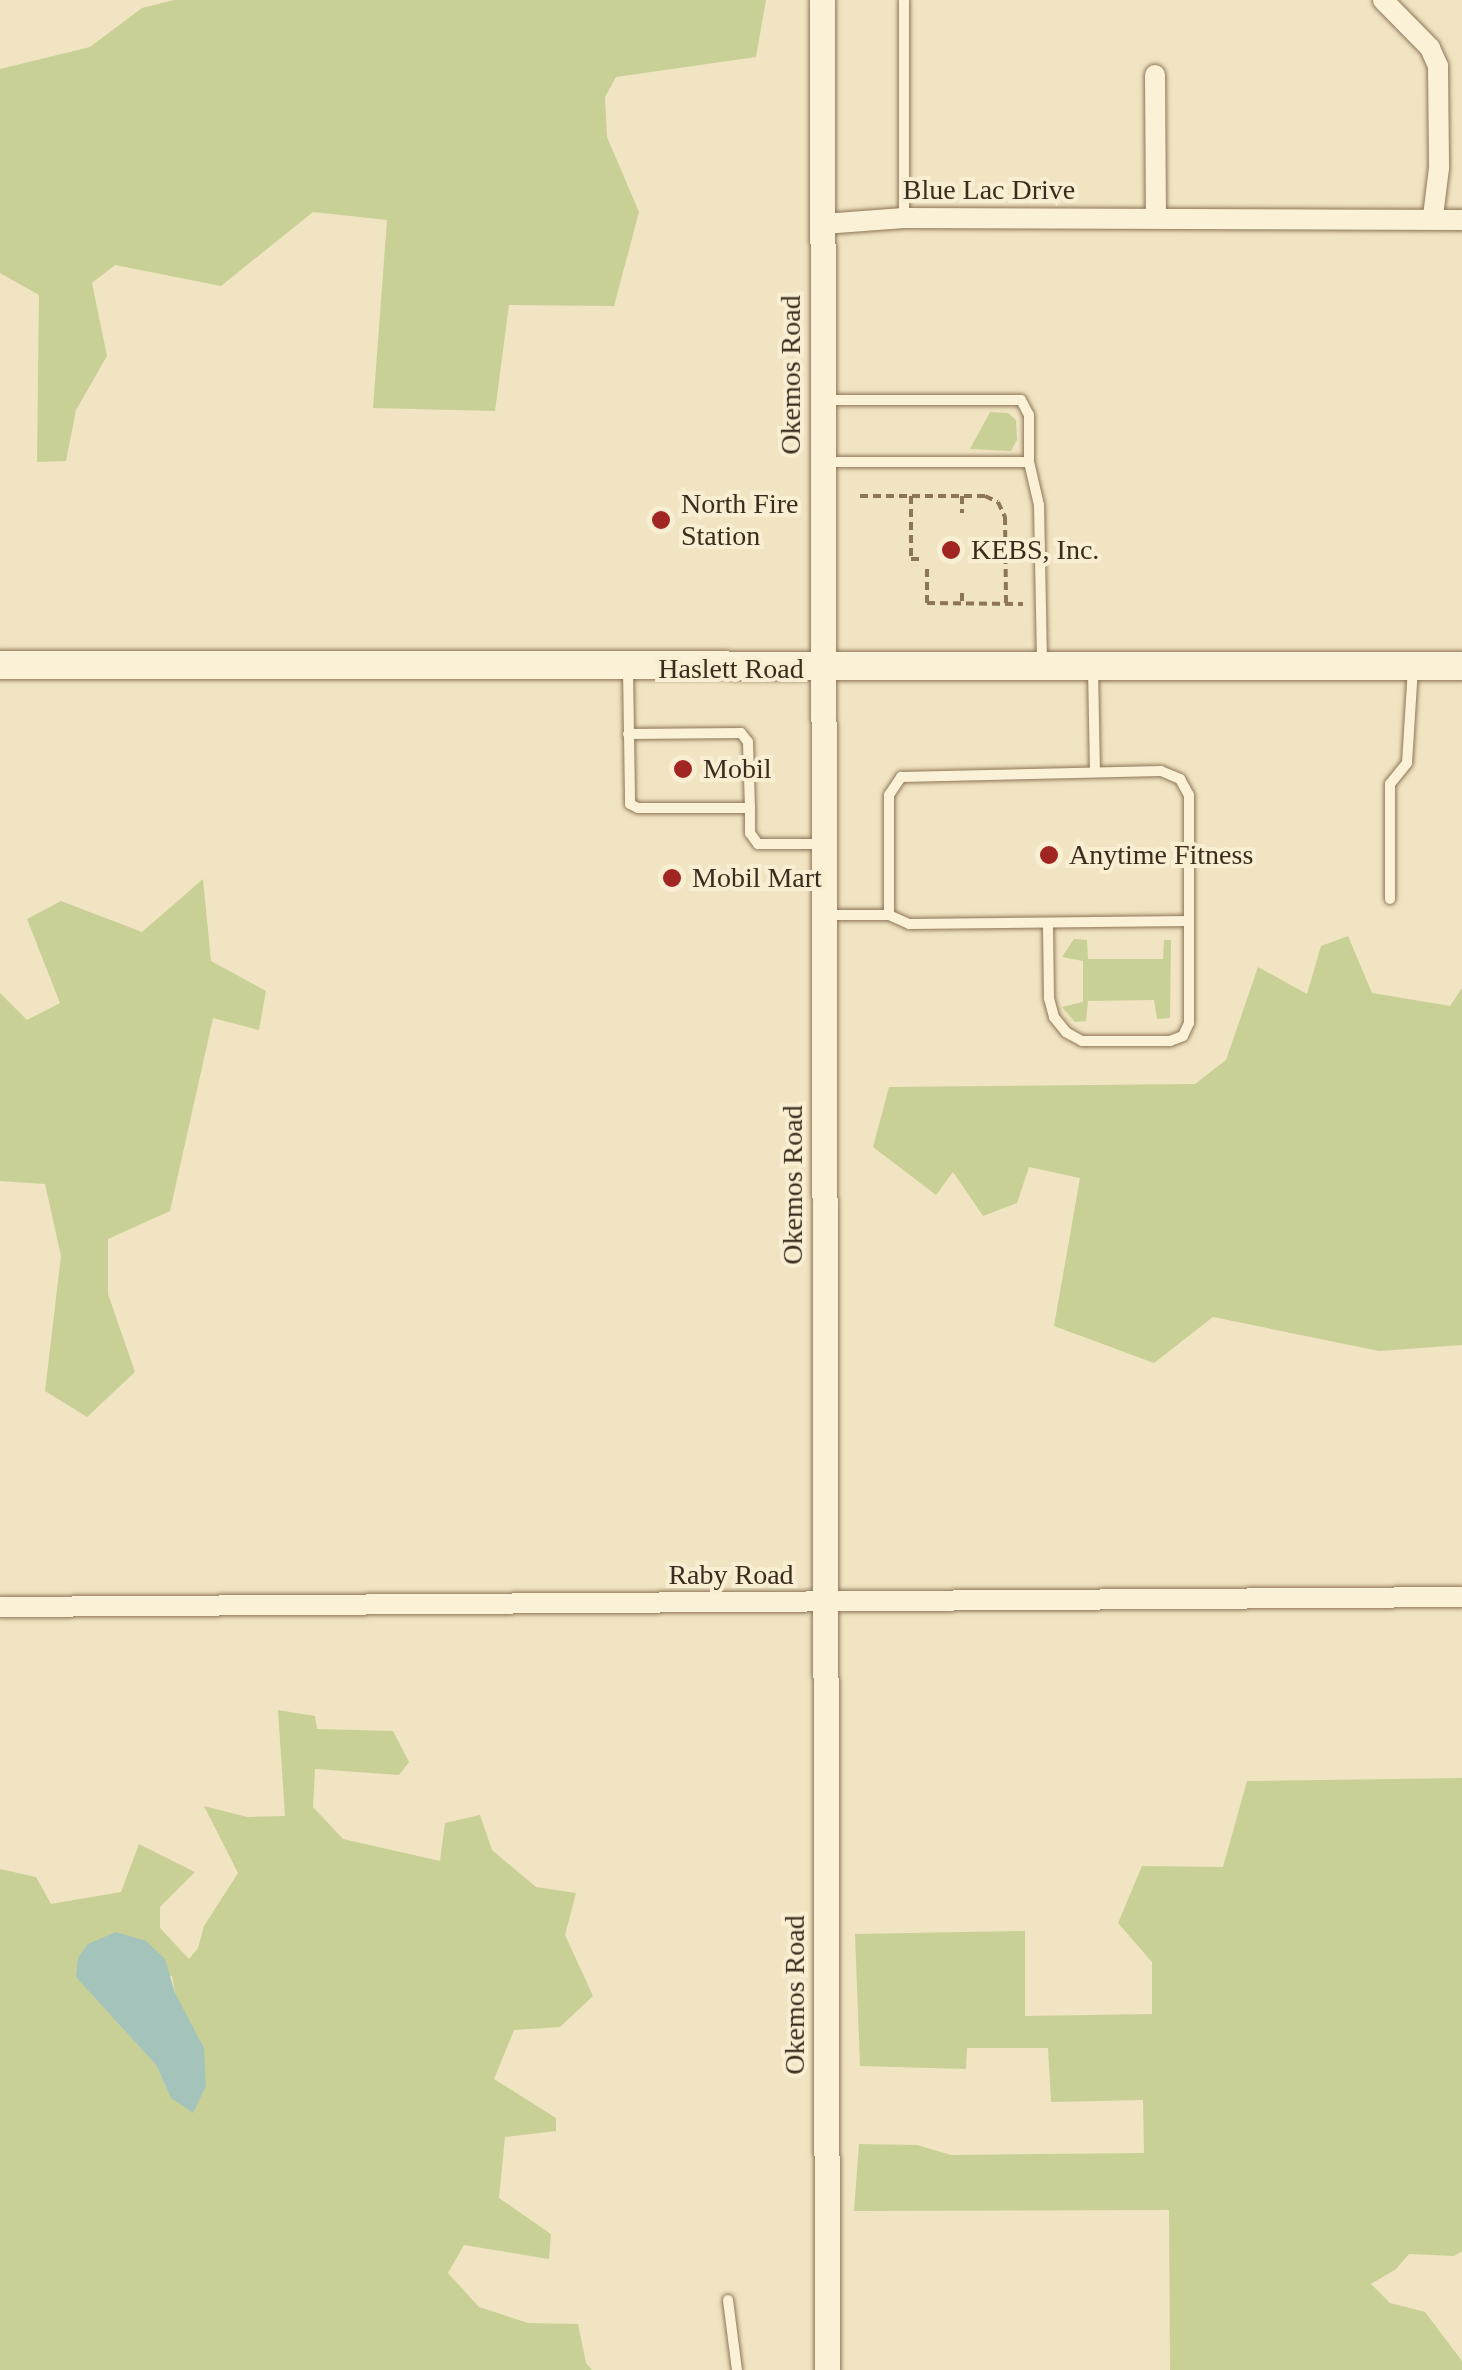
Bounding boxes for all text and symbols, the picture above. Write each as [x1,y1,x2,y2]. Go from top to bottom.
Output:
street label: Blue Lac Drive [903,173,1075,207]
street label: Okemos Road [774,295,808,455]
place label: North Fire Station [681,487,798,553]
marker: North Fire Station [650,509,672,531]
place label: KEBS, Inc. [971,533,1099,567]
marker: KEBS, Inc. [940,539,962,561]
street label: Haslett Road [658,652,804,686]
place label: Mobil [703,752,771,786]
marker: Mobil [672,758,694,780]
place label: Anytime Fitness [1069,838,1253,872]
marker: Anytime Fitness [1038,844,1060,866]
place label: Mobil Mart [692,861,822,895]
marker: Mobil Mart [661,867,683,889]
street label: Okemos Road [776,1105,810,1265]
street label: Raby Road [668,1558,794,1592]
street label: Okemos Road [778,1915,812,2075]

